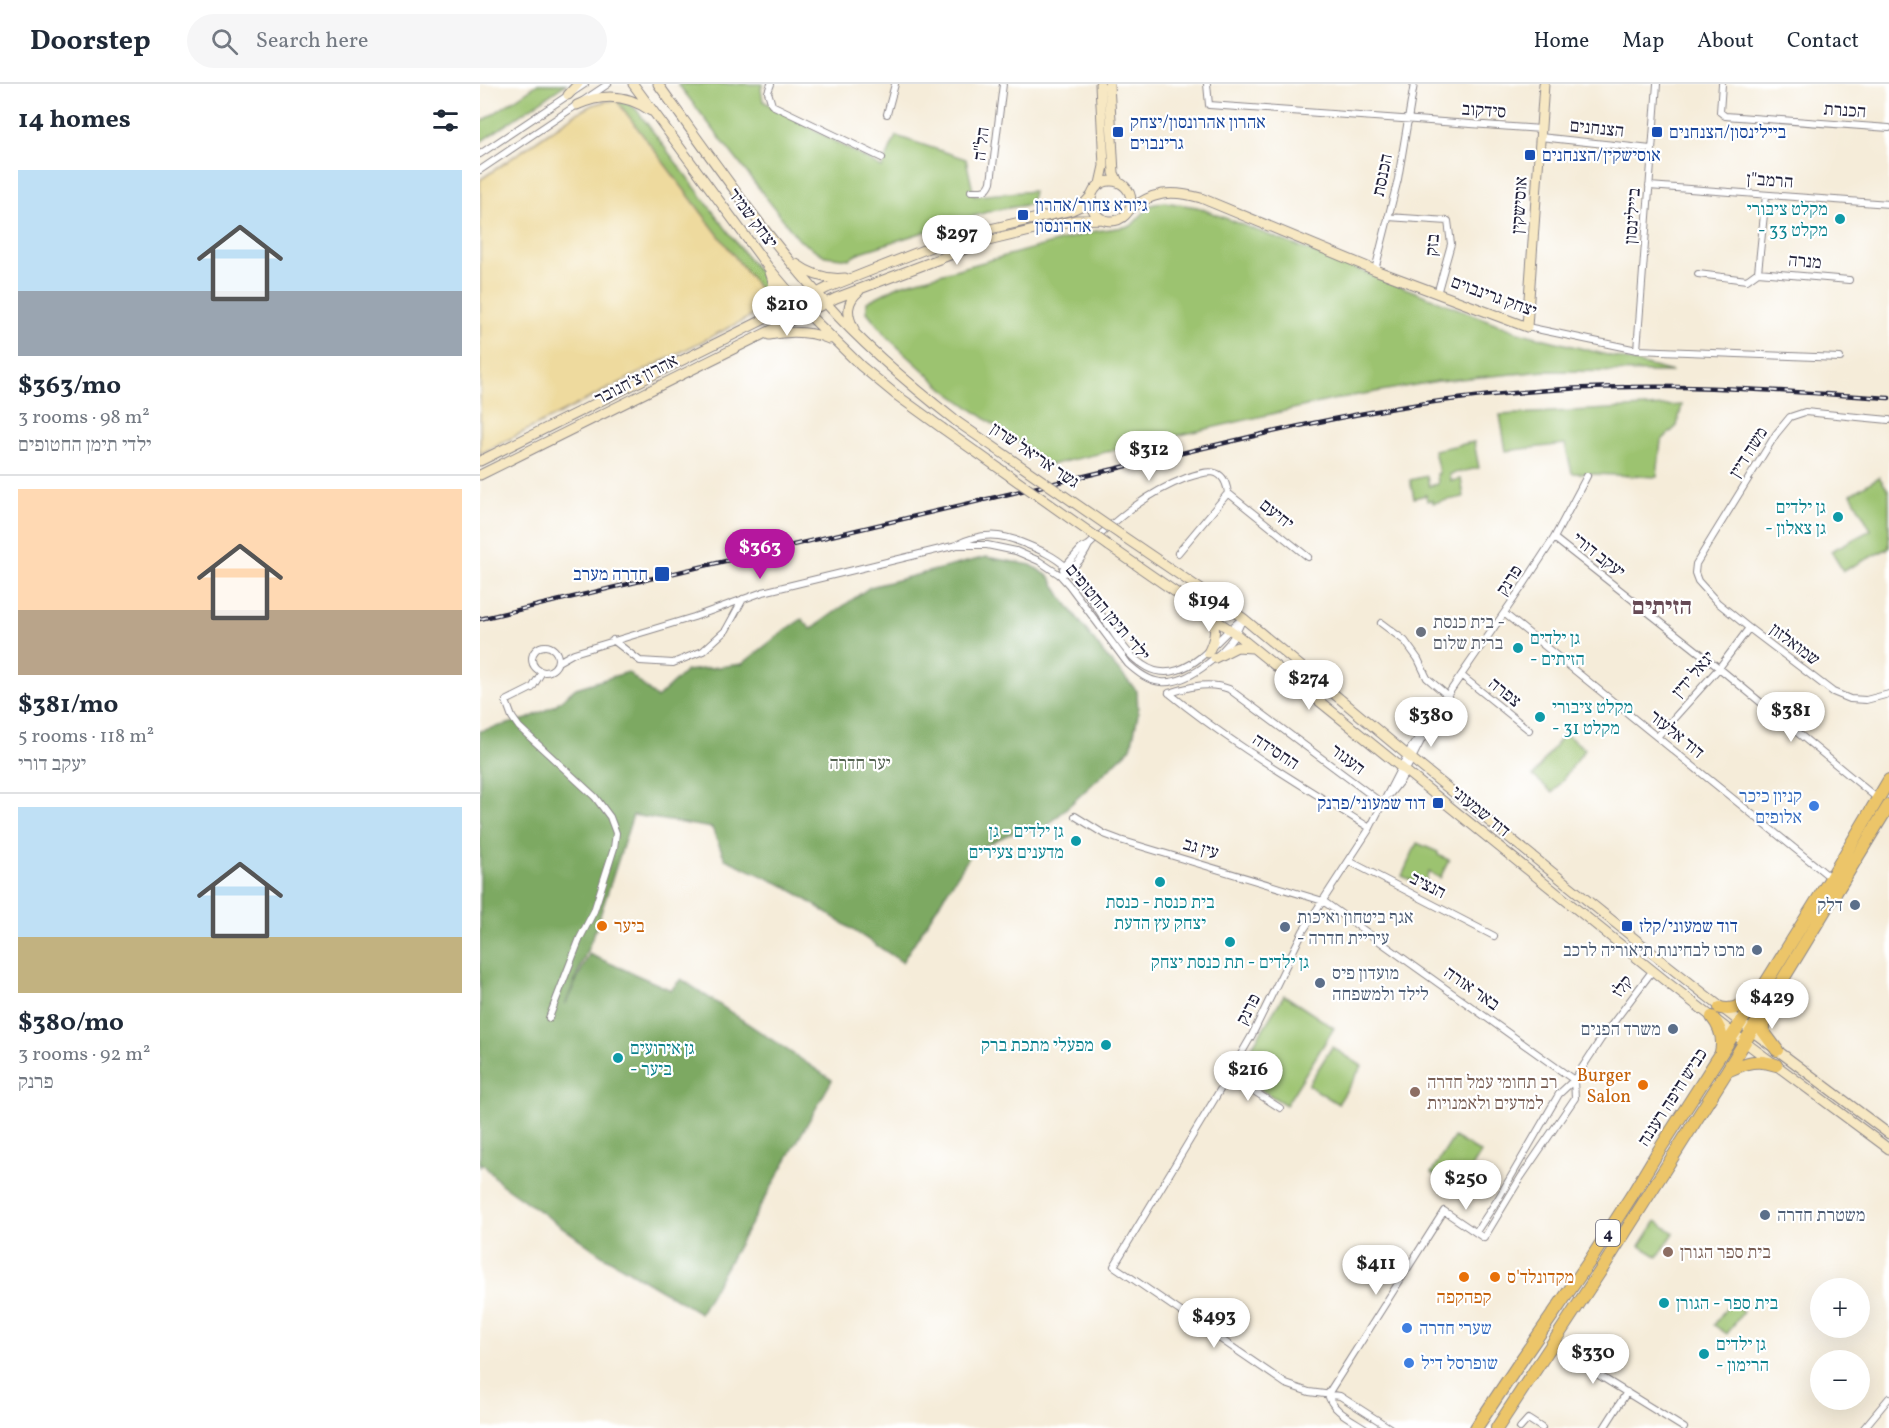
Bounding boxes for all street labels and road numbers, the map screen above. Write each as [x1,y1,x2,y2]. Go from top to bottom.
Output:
street label: סידקוב [1461,97,1507,126]
street label: הכנרת [1823,98,1867,125]
street label: הצנחנים [1568,114,1625,145]
street label: הל"ה [968,126,997,163]
street label: הכנסת [1367,152,1400,199]
street label: הרמב"ן [1746,167,1794,196]
street label: אוסישקין [1506,175,1535,235]
street label: יצחק שמיר [721,184,783,254]
street label: ביילינסון [1619,187,1648,245]
street label: בזק [1420,233,1447,257]
street label: מנרה [1787,249,1823,276]
street label: יצחק גרינבוים [1447,270,1540,325]
street label: אהרון צ'חנובר [591,349,683,412]
street label: גשר אריאל שרון [984,417,1084,495]
street label: משה דיין [1724,422,1775,483]
street label: יחיעם [1253,494,1299,537]
street label: יעקב דורי [1566,527,1630,585]
street label: ילדי תימן החטופים [1059,559,1155,667]
street label: פרנק [1491,561,1529,601]
street label: שמואלזון [1764,618,1825,673]
street label: יגאל ידין [1667,646,1722,704]
street label: צפרה [1482,672,1526,714]
street label: דוד אלעזר [1643,705,1709,765]
street label: החסידה [1247,728,1303,777]
street label: העגור [1325,739,1370,782]
street label: דוד שמעוני [1445,780,1515,844]
street label: עין גב [1180,832,1221,866]
street label: הנציב [1405,867,1450,906]
street label: באר אורה [1438,961,1504,1018]
street label: קלז [1606,970,1640,1003]
street label: פרנק [1231,990,1268,1030]
street label: כביש חיפה רעננה [1632,1044,1714,1152]
road number: 4 [1596,1220,1620,1246]

